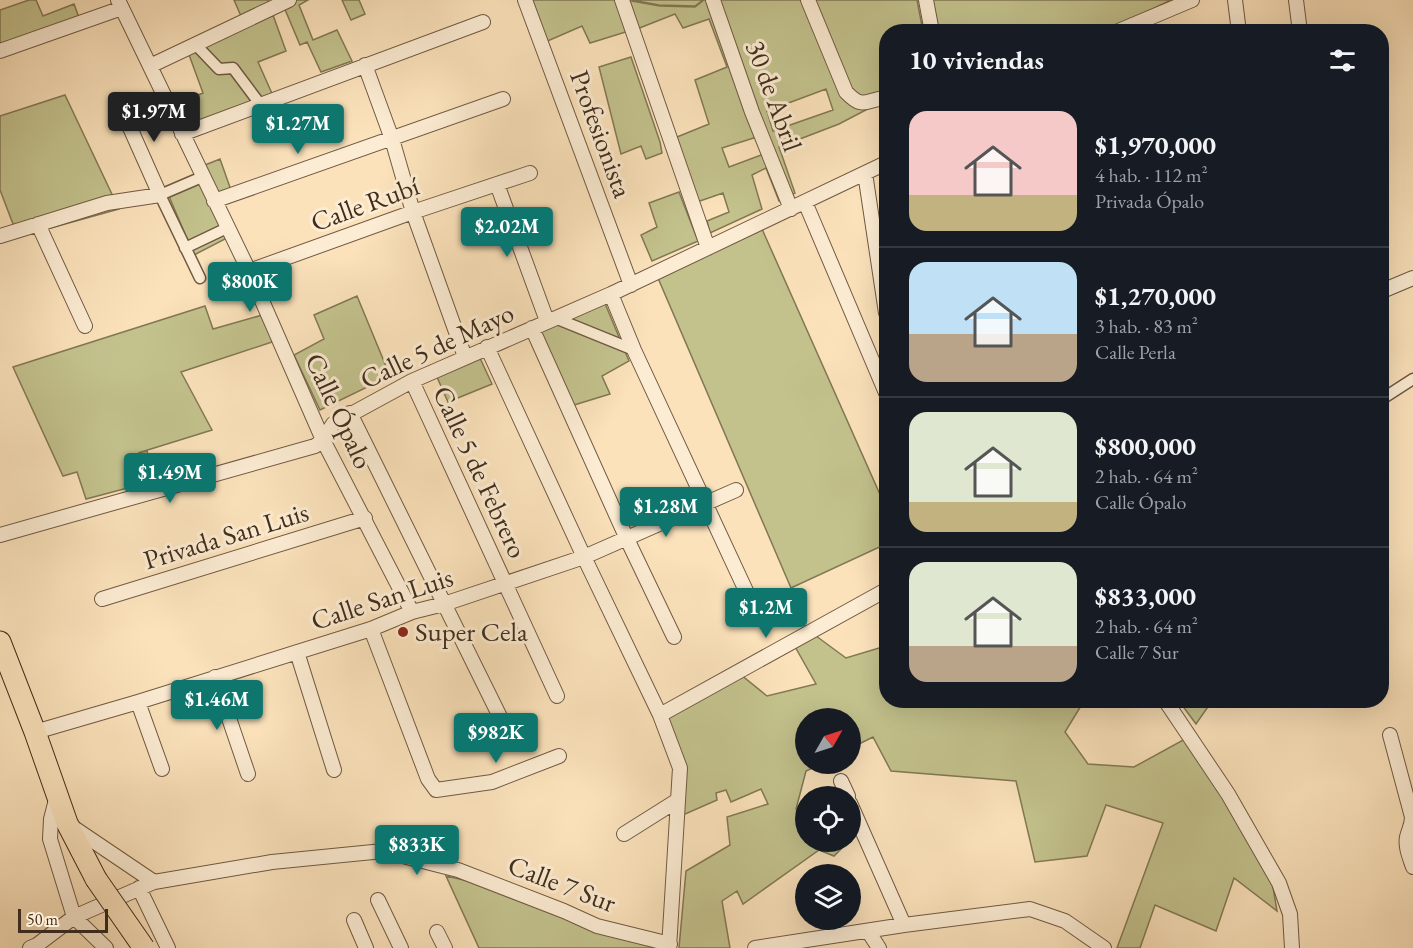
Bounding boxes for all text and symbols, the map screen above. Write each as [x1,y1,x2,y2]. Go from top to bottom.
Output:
street label: 30 de Abril [738,36,811,156]
text: 10 viviendas [909,43,1044,77]
icon: filters [1326,44,1359,77]
street label: Profesionista [562,65,641,203]
pin: $1.97M [105,92,203,143]
text: $1.97M [122,98,186,124]
pin: $1.27M [249,104,347,155]
text: $1.27M [266,110,330,136]
text: $1,970,000 [1095,128,1216,162]
icon: home [957,135,1029,207]
text: 4 hab. · 112 m² [1095,162,1208,188]
street label: Calle Rubí [306,168,424,239]
text: Privada Ópalo [1095,188,1204,214]
pin: $2.02M [458,207,556,258]
text: $2.02M [475,213,539,239]
pin: $800K [208,262,292,313]
text: $800K [222,268,278,294]
text: $1,270,000 [1095,279,1216,313]
icon: home [957,286,1029,358]
street label: Calle 5 de Mayo [354,295,519,396]
text: 3 hab. · 83 m² [1095,313,1198,339]
text: Calle Perla [1095,339,1176,365]
street label: Calle Ópalo [297,347,381,474]
street label: Calle 5 de Febrero [425,380,536,564]
text: $800,000 [1095,429,1196,463]
icon: home [957,436,1029,508]
pin: $1.49M [121,453,219,504]
text: $1.49M [138,459,202,485]
text: 2 hab. · 64 m² [1095,463,1198,489]
pin: $1.28M [617,487,715,538]
text: Calle Ópalo [1095,489,1187,515]
text: $1.28M [634,493,698,519]
street label: Privada San Luis [139,494,313,577]
street label: Calle San Luis [306,559,457,638]
text: $833,000 [1095,579,1196,613]
icon: home [957,586,1029,658]
pin: $1.2M [724,588,808,639]
text: $1.2M [739,594,793,620]
text: 2 hab. · 64 m² [1095,613,1198,639]
place label: Super Cela [415,614,528,649]
marker: Super Cela [396,625,410,639]
text: Calle 7 Sur [1095,639,1179,665]
pin: $1.46M [168,680,266,731]
text: $1.46M [185,686,249,712]
north arrow [795,708,861,774]
map controls [795,708,861,930]
pin: $982K [454,713,538,764]
text: $982K [468,719,524,745]
button: locate [795,786,861,852]
pin: $833K [375,825,459,876]
text: $833K [389,831,445,857]
street label: Calle 7 Sur [503,847,621,920]
button: layers [795,864,861,930]
scale bar [18,906,108,934]
text: 50 m [27,909,58,930]

